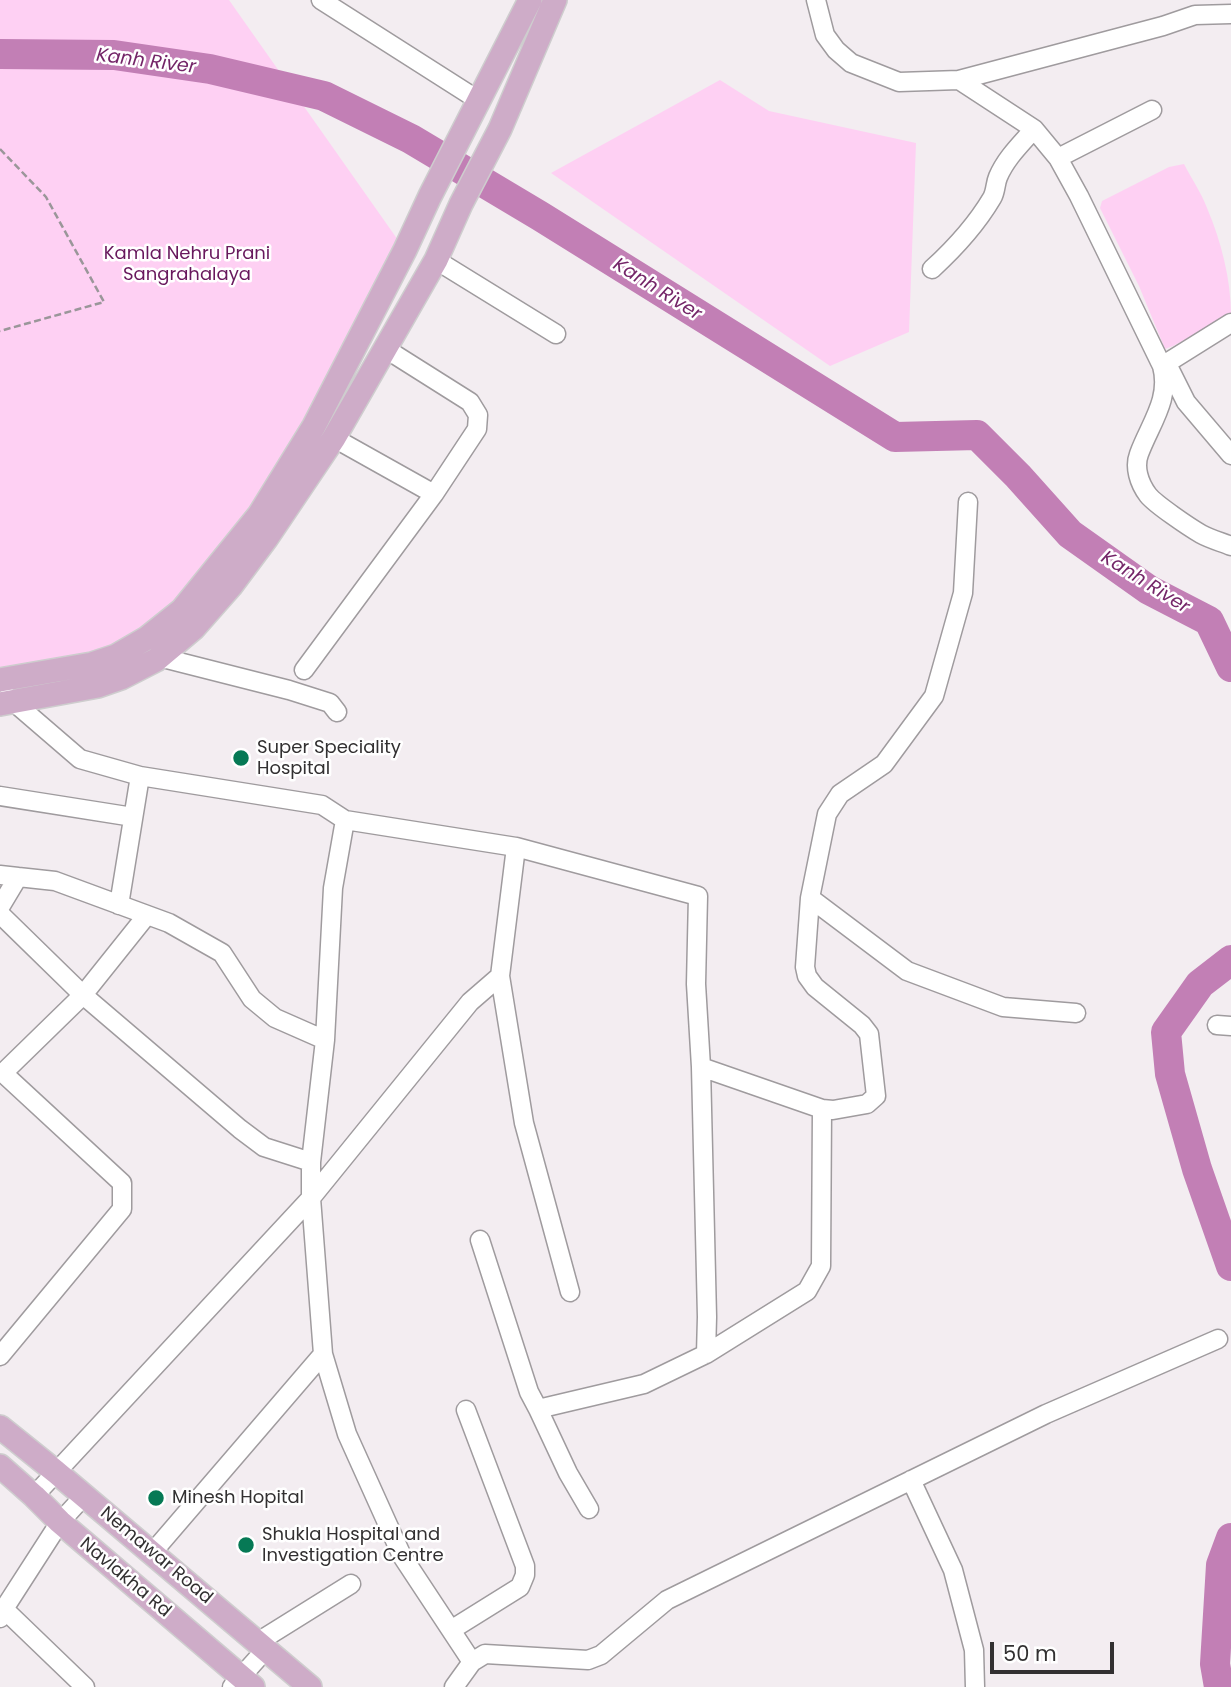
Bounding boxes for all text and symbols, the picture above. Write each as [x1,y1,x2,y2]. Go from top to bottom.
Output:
water label: Kanh River [95,45,197,79]
park label: Kamla Nehru Prani Sangrahalaya [104,243,270,286]
water label: Kanh River [609,254,705,326]
water label: Kanh River [1097,547,1193,619]
place label: Super Speciality Hospital [257,737,401,780]
marker: Super Speciality Hospital [231,748,251,768]
place label: Minesh Hopital [172,1487,304,1509]
marker: Minesh Hopital [146,1488,166,1508]
street label: Nemawar Road [96,1503,216,1609]
place label: Shukla Hospital and Investigation Centre [262,1524,444,1566]
street label: Navlakha Rd [75,1534,175,1622]
marker: Shukla Hospital and Investigation Centre [236,1535,256,1555]
scale bar [993,1628,1117,1672]
text: 50 m [1003,1639,1057,1668]

